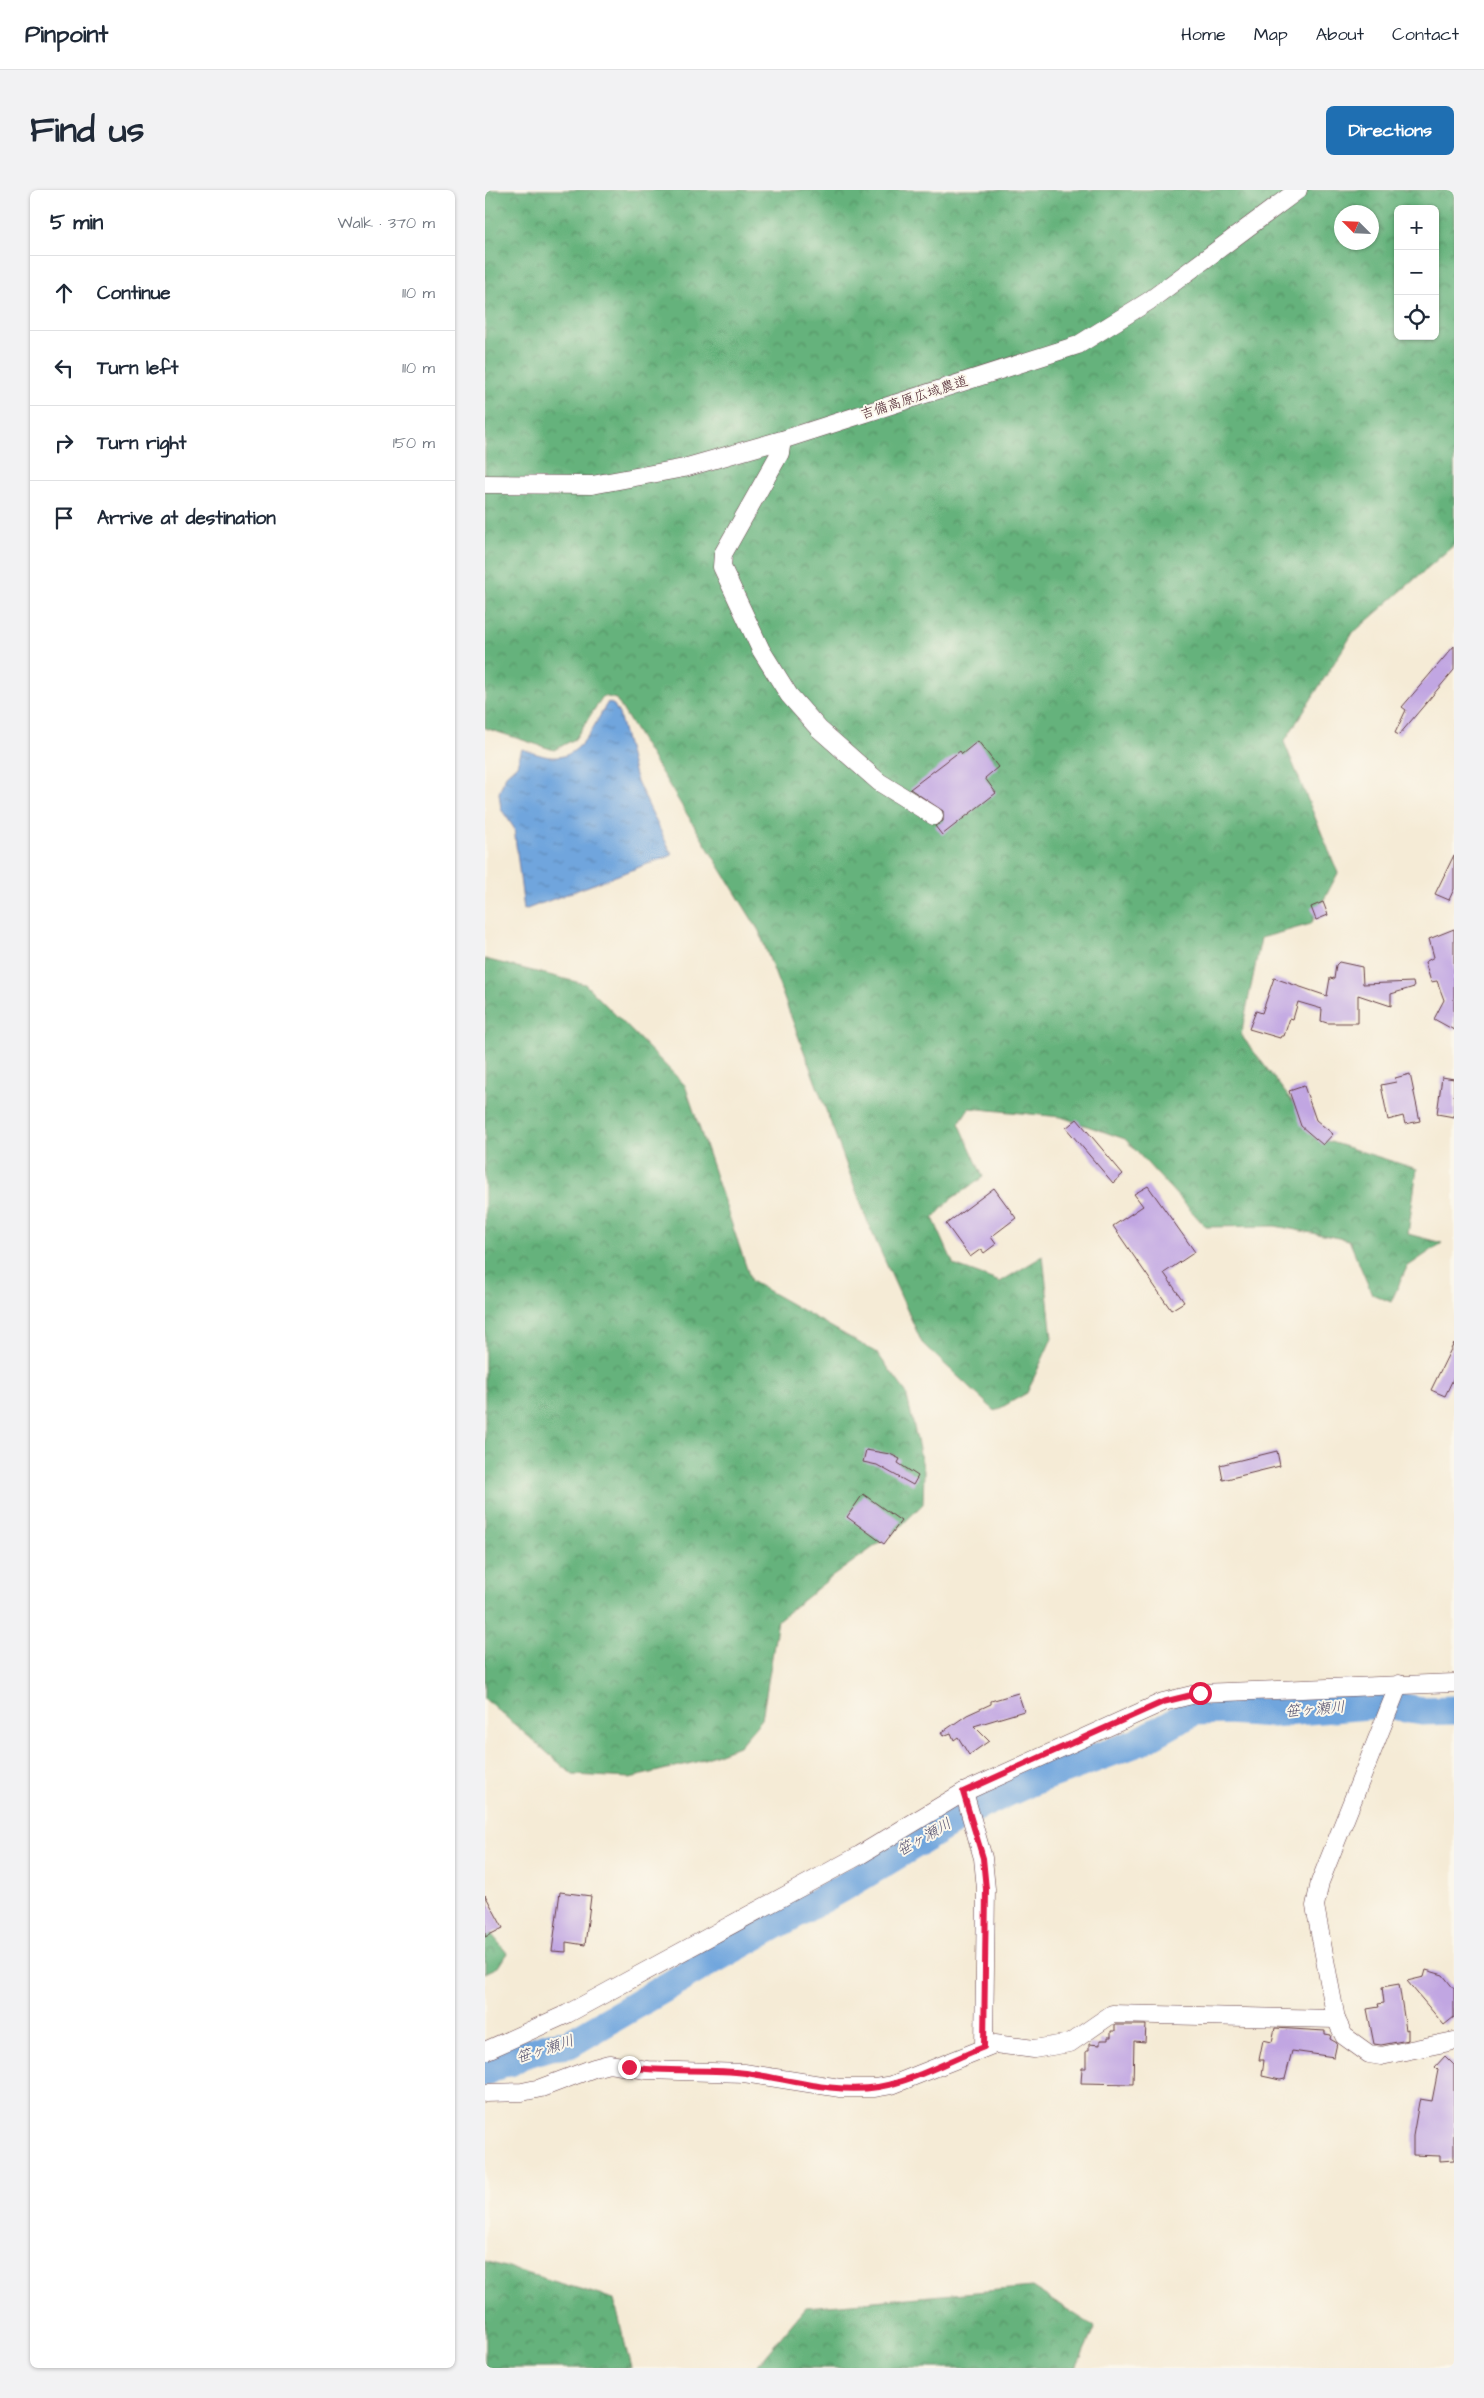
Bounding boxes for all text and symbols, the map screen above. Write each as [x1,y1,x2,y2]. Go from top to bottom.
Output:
text: Pinpoint [25,18,108,52]
text: Home [1181,22,1226,47]
text: Map [1254,22,1288,47]
text: About [1316,22,1364,47]
text: Contact [1392,22,1459,47]
text: Find us [30,106,144,155]
button: Directions [1326,106,1454,155]
north arrow [1334,205,1379,250]
map controls [1394,205,1439,340]
button: + [1394,205,1439,250]
text: 5 min [50,208,103,237]
text: Walk · 370 m [337,212,435,234]
button: − [1394,250,1439,295]
icon: ahead [50,279,78,307]
text: Continue [97,280,171,307]
text: 110 m [402,282,435,304]
button: locate [1394,295,1439,340]
icon: left [50,354,78,382]
text: Turn left [97,355,178,382]
text: 110 m [402,357,435,379]
street label: 吉備高原広域農道 [858,371,971,425]
icon: right [50,429,78,457]
text: Turn right [97,430,186,457]
text: 150 m [393,432,435,454]
icon: arrive [50,504,78,532]
text: Arrive at destination [97,505,276,532]
route start [1189,1682,1212,1705]
water label: 笹ヶ瀬川 [1284,1696,1346,1723]
water label: 笹ヶ瀬川 [893,1813,955,1862]
water label: 笹ヶ瀬川 [513,2030,577,2069]
route end [618,2056,641,2079]

